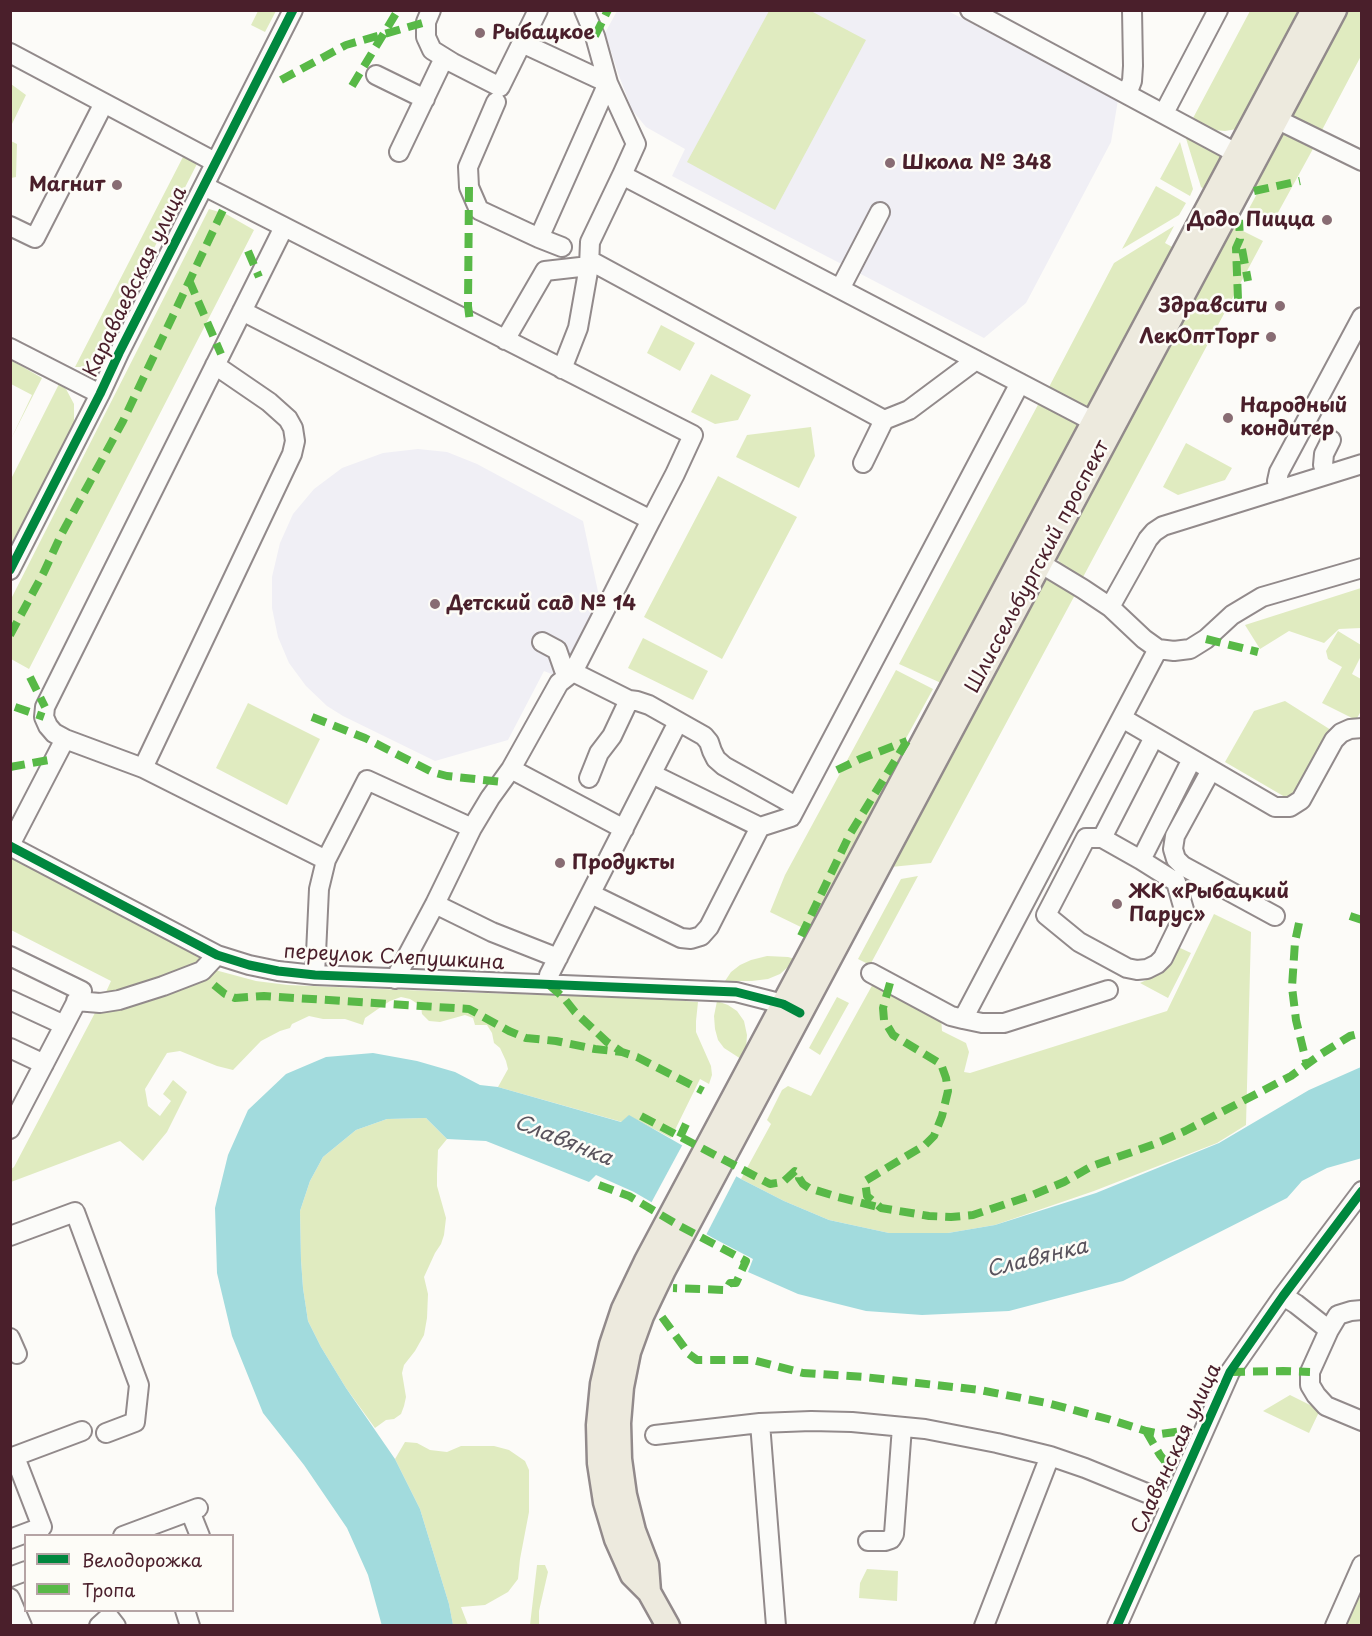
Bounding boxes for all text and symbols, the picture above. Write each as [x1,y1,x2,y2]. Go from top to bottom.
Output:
place label: Рыбацкое [492,21,595,45]
marker: Рыбацкое [473,26,487,40]
place label: Школа № 348 [902,151,1052,175]
marker: Школа № 348 [883,156,897,170]
place label: Магнит [29,173,105,197]
marker: Магнит [110,178,124,192]
street label: Караваевская улица [79,183,193,381]
place label: Додо Пицца [1187,208,1315,232]
marker: Додо Пицца [1320,213,1334,227]
place label: Здравсити [1159,294,1268,318]
marker: Здравсити [1273,299,1287,313]
place label: ЛекОптТорг [1139,325,1259,349]
marker: ЛекОптТорг [1264,330,1278,344]
place label: Народный кондитер [1240,394,1347,441]
marker: Народный кондитер [1221,411,1235,425]
street label: Шлиссельбургский проспект [961,436,1115,698]
place label: Детский сад № 14 [447,592,636,616]
marker: Детский сад № 14 [428,597,442,611]
place label: Продукты [572,851,675,875]
marker: Продукты [553,856,567,870]
place label: ЖК «Рыбацкий Парус» [1129,880,1289,927]
marker: ЖК «Рыбацкий Парус» [1110,897,1124,911]
street label: переулок Слепушкина [283,940,505,976]
water label: Славянка [510,1110,616,1172]
water label: Славянка [984,1234,1090,1284]
street label: Славянская улица [1127,1360,1227,1538]
legend [24,1534,234,1612]
text: Велодорожка [82,1546,202,1573]
text: Тропа [82,1576,135,1603]

